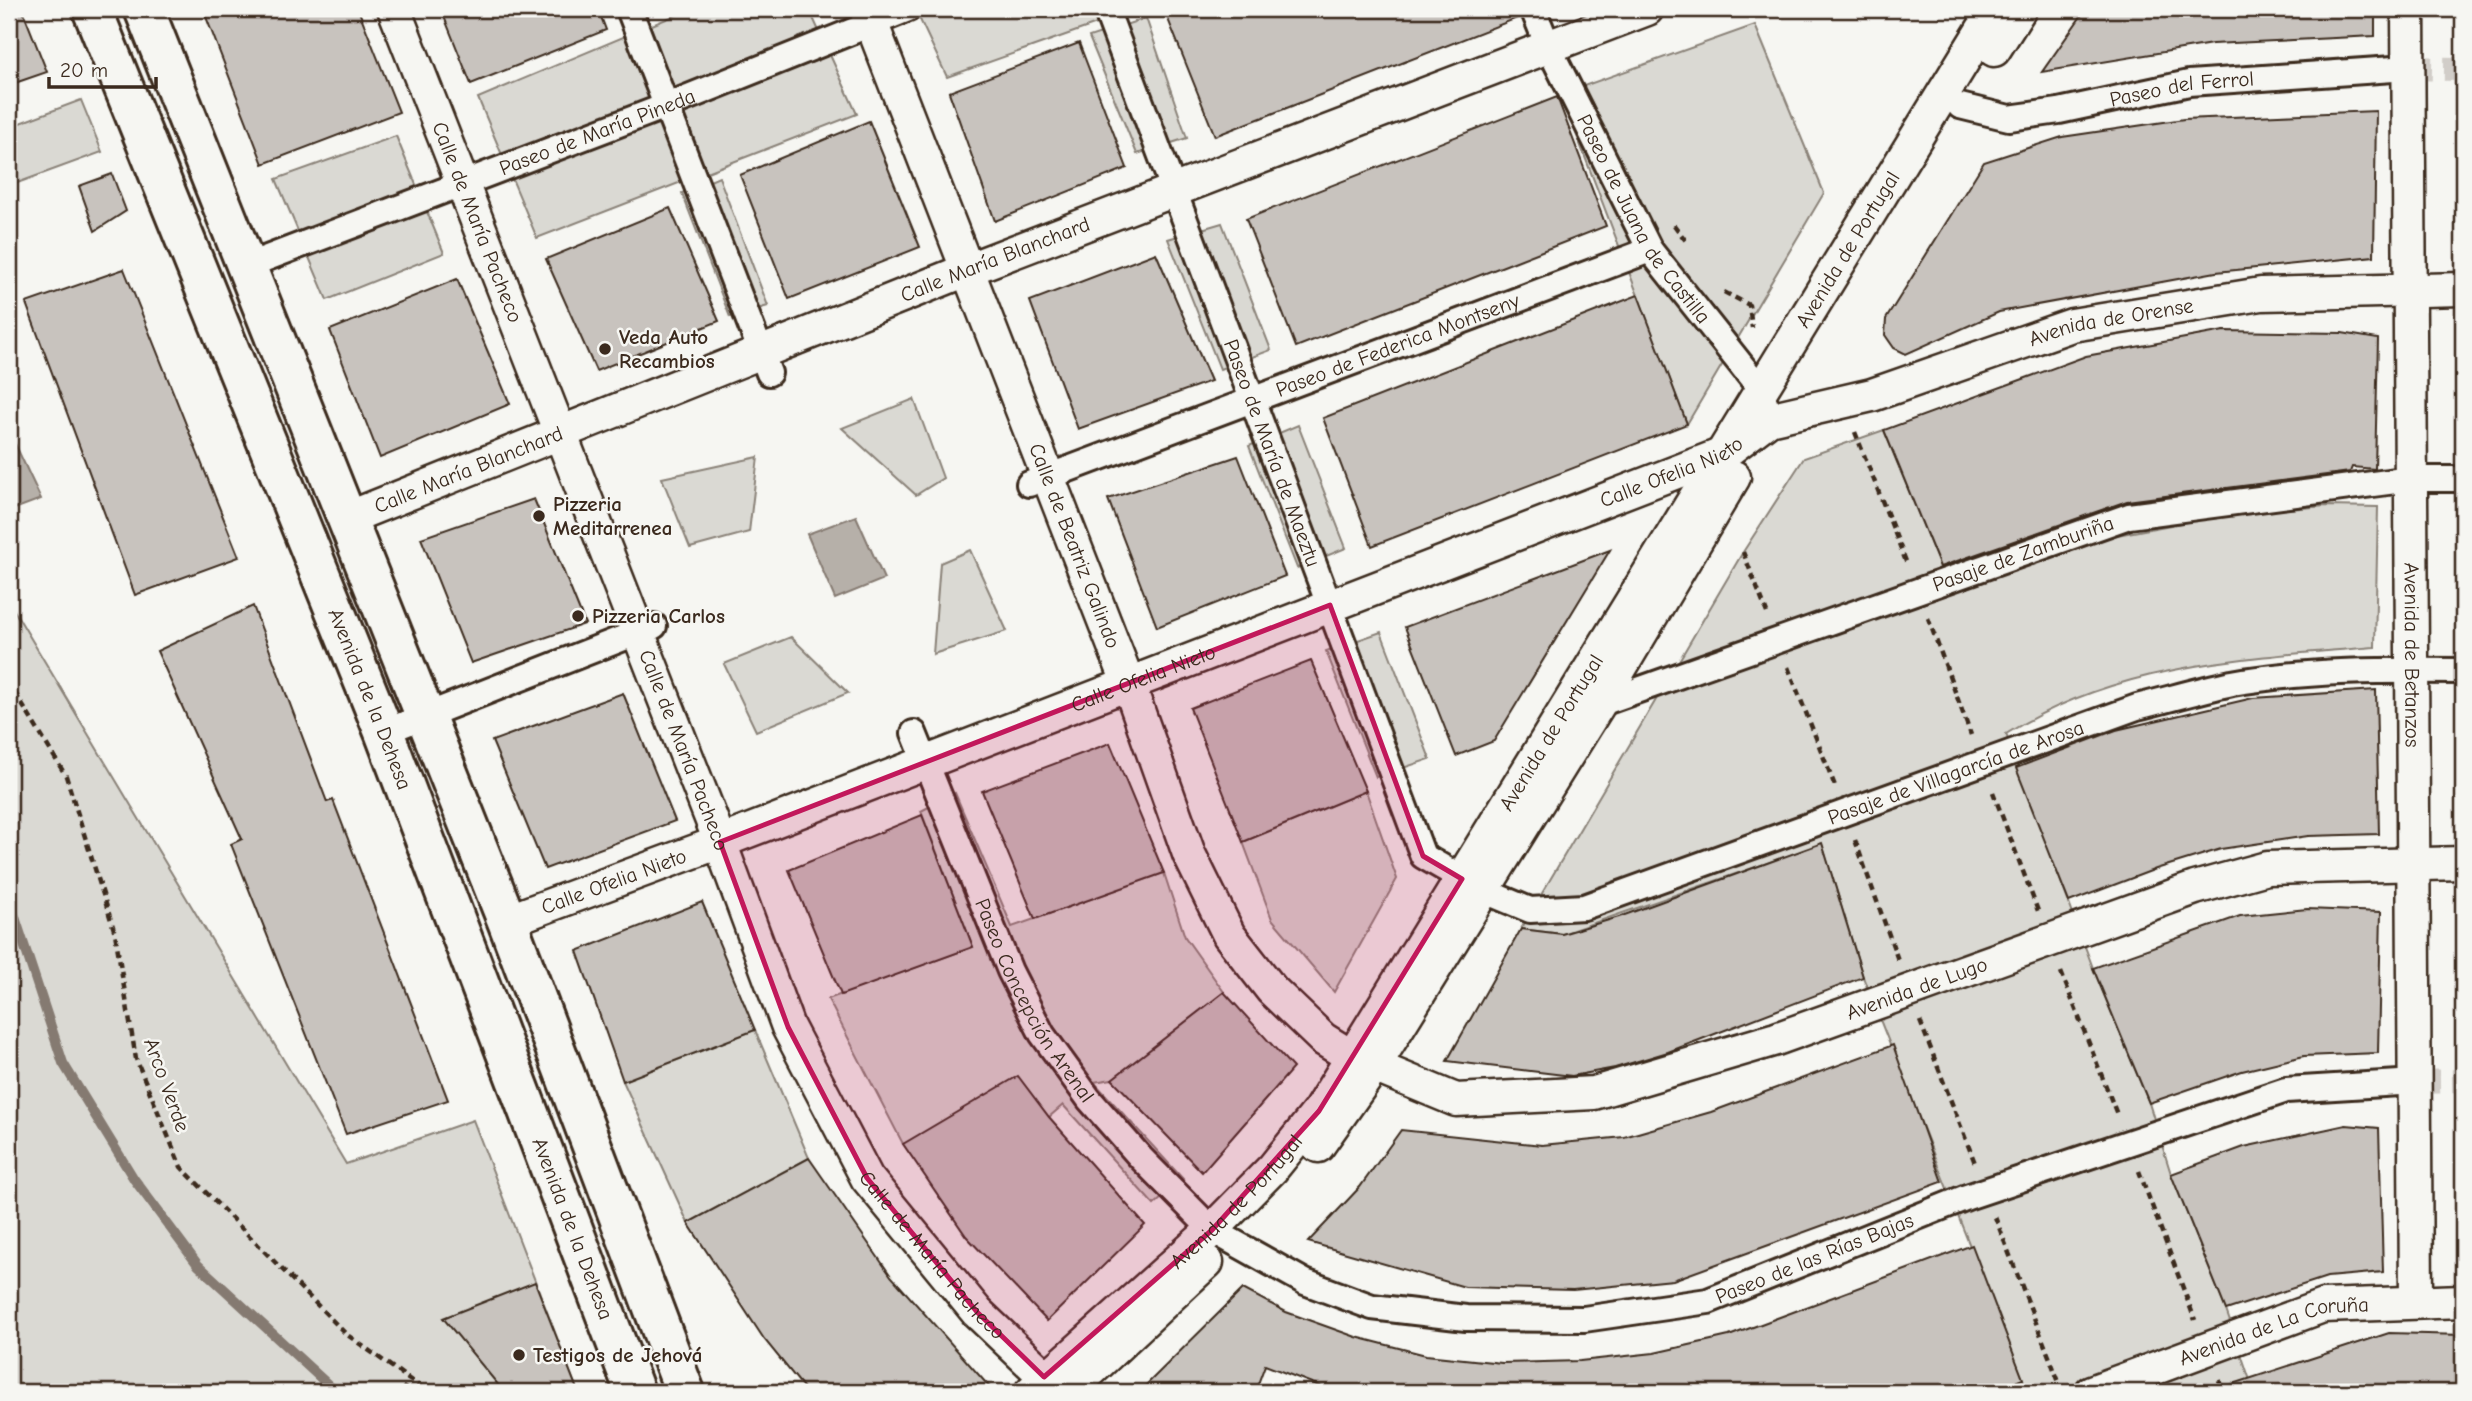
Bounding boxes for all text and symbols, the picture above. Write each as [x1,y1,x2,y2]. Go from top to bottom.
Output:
scale bar [49,46,156,90]
text: 20 m [60,58,108,82]
street label: Paseo del Ferrol [2107,67,2255,112]
street label: Paseo de María Pineda [496,84,699,180]
street label: Paseo de Juana de Castilla [1572,110,1716,328]
street label: Calle de María Pacheco [427,118,528,326]
street label: Avenida de Portugal [1791,167,1905,332]
street label: Calle María Blanchard [897,212,1093,307]
street label: Paseo de Federica Montseny [1272,288,1523,402]
street label: Avenida de Orense [2025,293,2195,351]
place label: Veda Auto Recambios [619,325,715,373]
street label: Paseo de María de Maeztu [1219,336,1326,570]
marker: Veda Auto Recambios [597,341,613,357]
street label: Calle María Blanchard [371,421,566,518]
street label: Calle Ofelia Nieto [1596,431,1748,512]
street label: Calle de Beatriz Galindo [1024,440,1126,652]
place label: Pizzeria Meditarrenea [553,492,672,540]
marker: Pizzeria Meditarrenea [531,508,547,524]
street label: Pasaje de Zamburiña [1929,510,2117,597]
street label: Avenida de Betanzos [2399,562,2425,748]
place label: Pizzeria Carlos [592,604,725,628]
street label: Avenida de la Dehesa [323,605,417,793]
marker: Pizzeria Carlos [570,608,586,624]
street label: Calle Ofelia Nieto [1068,639,1219,717]
street label: Calle de María Pacheco [634,646,734,854]
street label: Avenida de Portugal [1494,650,1608,815]
street label: Pasaje de Villagarcía de Arosa [1825,715,2087,830]
street label: Calle Ofelia Nieto [538,844,690,919]
street label: Paseo Concepción Arenal [970,895,1099,1107]
street label: Avenida de Lugo [1843,952,1991,1025]
street label: Arco Verde [139,1035,195,1135]
street label: Avenida de Portugal [1165,1130,1307,1274]
street label: Avenida de la Dehesa [527,1134,618,1323]
street label: Calle de María Pacheco [854,1166,1010,1344]
street label: Paseo de las Rías Bajas [1712,1208,1917,1309]
street label: Avenida de La Coruña [2176,1292,2369,1370]
place label: Testigos de Jehová [533,1343,702,1367]
marker: Testigos de Jehová [511,1347,527,1363]

